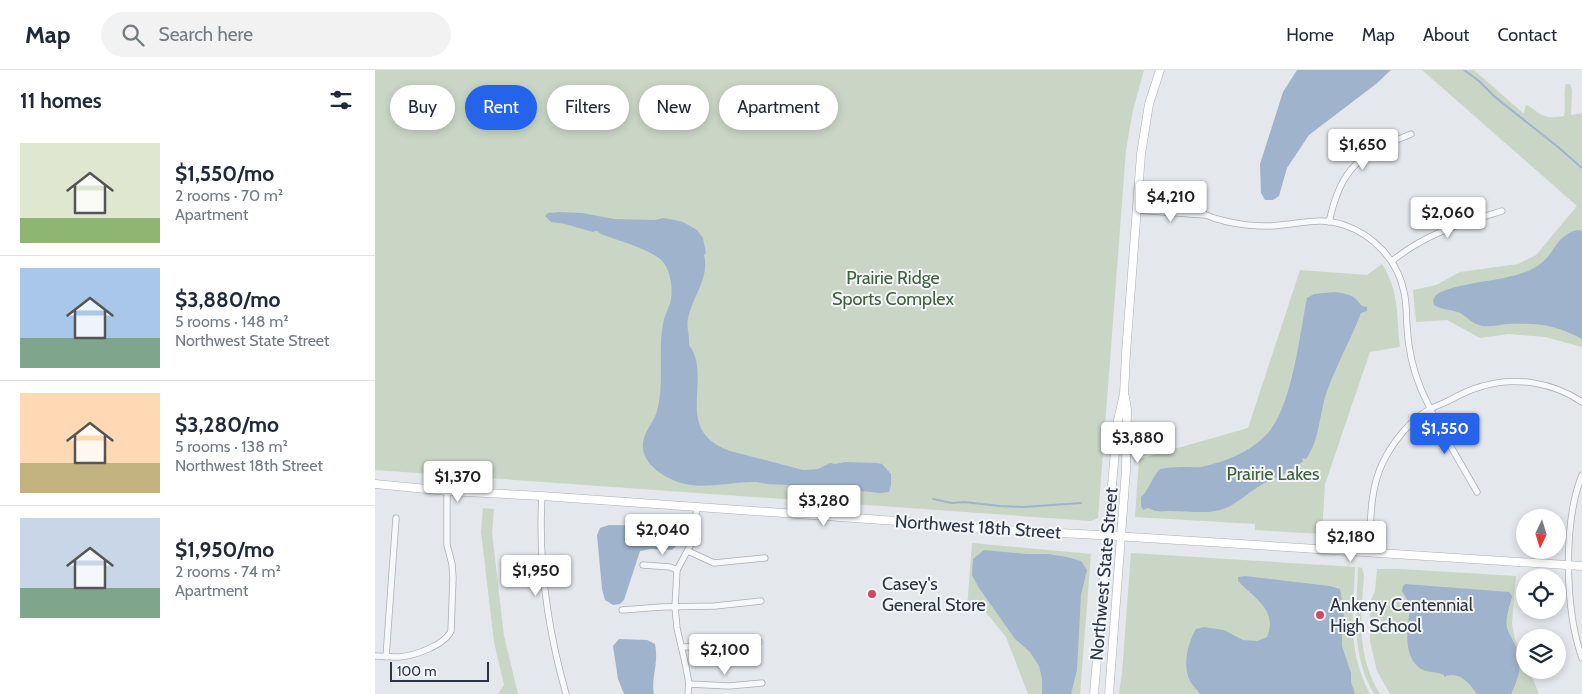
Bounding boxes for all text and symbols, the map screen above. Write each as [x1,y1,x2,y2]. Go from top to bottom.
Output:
search box [101,12,451,57]
text: Map [25,20,71,49]
icon: search [119,21,147,49]
text: Search here [159,23,253,46]
text: Home [1286,24,1334,46]
text: Map [1362,24,1395,46]
text: About [1423,24,1469,46]
text: Contact [1497,24,1557,46]
chip: Buy [390,85,455,130]
chip: Rent [465,85,537,130]
chip: Filters [547,85,629,130]
chip: New [639,85,709,130]
chip: Apartment [719,85,838,130]
icon: filters [327,86,355,114]
text: 11 homes [20,88,102,113]
pin: $1,650 [1322,128,1404,171]
text: $1,650 [1339,135,1387,154]
text: $1,550/mo [175,161,274,186]
icon: home [60,163,120,223]
pin: $4,210 [1130,180,1212,223]
text: 2 rooms · 70 m² [175,186,283,205]
text: $4,210 [1147,187,1195,206]
pin: $2,060 [1407,196,1489,239]
text: $2,060 [1422,203,1474,222]
text: Apartment [175,205,248,224]
park label: Prairie Ridge Sports Complex [832,267,954,310]
text: $3,880/mo [175,287,281,312]
icon: home [60,288,120,348]
text: 5 rooms · 148 m² [175,312,288,331]
text: Northwest State Street [175,331,329,350]
text: $3,280/mo [175,412,279,437]
pin: $1,550 [1404,412,1486,455]
icon: home [60,413,120,473]
text: $1,550 [1421,419,1469,438]
pin: $3,880 [1097,422,1179,464]
text: $3,880 [1112,428,1164,447]
text: 5 rooms · 138 m² [175,437,288,456]
text: Northwest 18th Street [175,456,323,475]
pin: $1,370 [417,460,499,503]
park label: Prairie Lakes [1227,463,1319,485]
text: $1,370 [435,467,481,486]
pin: $3,280 [783,484,865,527]
street label: Northwest State Street [1085,487,1123,661]
text: $3,280 [798,491,850,510]
north arrow [1516,509,1566,559]
map controls [1516,509,1566,679]
street label: Northwest 18th Street [894,510,1062,544]
pin: $2,040 [622,514,704,556]
text: $2,040 [636,520,690,539]
pin: $2,180 [1310,520,1392,563]
text: $2,180 [1327,527,1375,546]
text: $1,950/mo [175,537,274,562]
icon: home [60,538,120,598]
pin: $1,950 [495,554,577,597]
text: $1,950 [512,561,560,580]
text: 2 rooms · 74 m² [175,562,281,581]
button: locate [1516,569,1566,619]
place label: Casey's General Store [882,573,986,616]
text: Apartment [175,581,248,600]
marker: Casey's General Store [866,588,878,600]
place label: Ankeny Centennial High School [1330,594,1474,637]
marker: Ankeny Centennial High School [1314,609,1326,621]
button: layers [1516,629,1566,679]
pin: $2,100 [684,634,766,676]
text: $2,100 [700,640,750,659]
scale bar [390,659,489,682]
text: 100 m [397,662,437,680]

